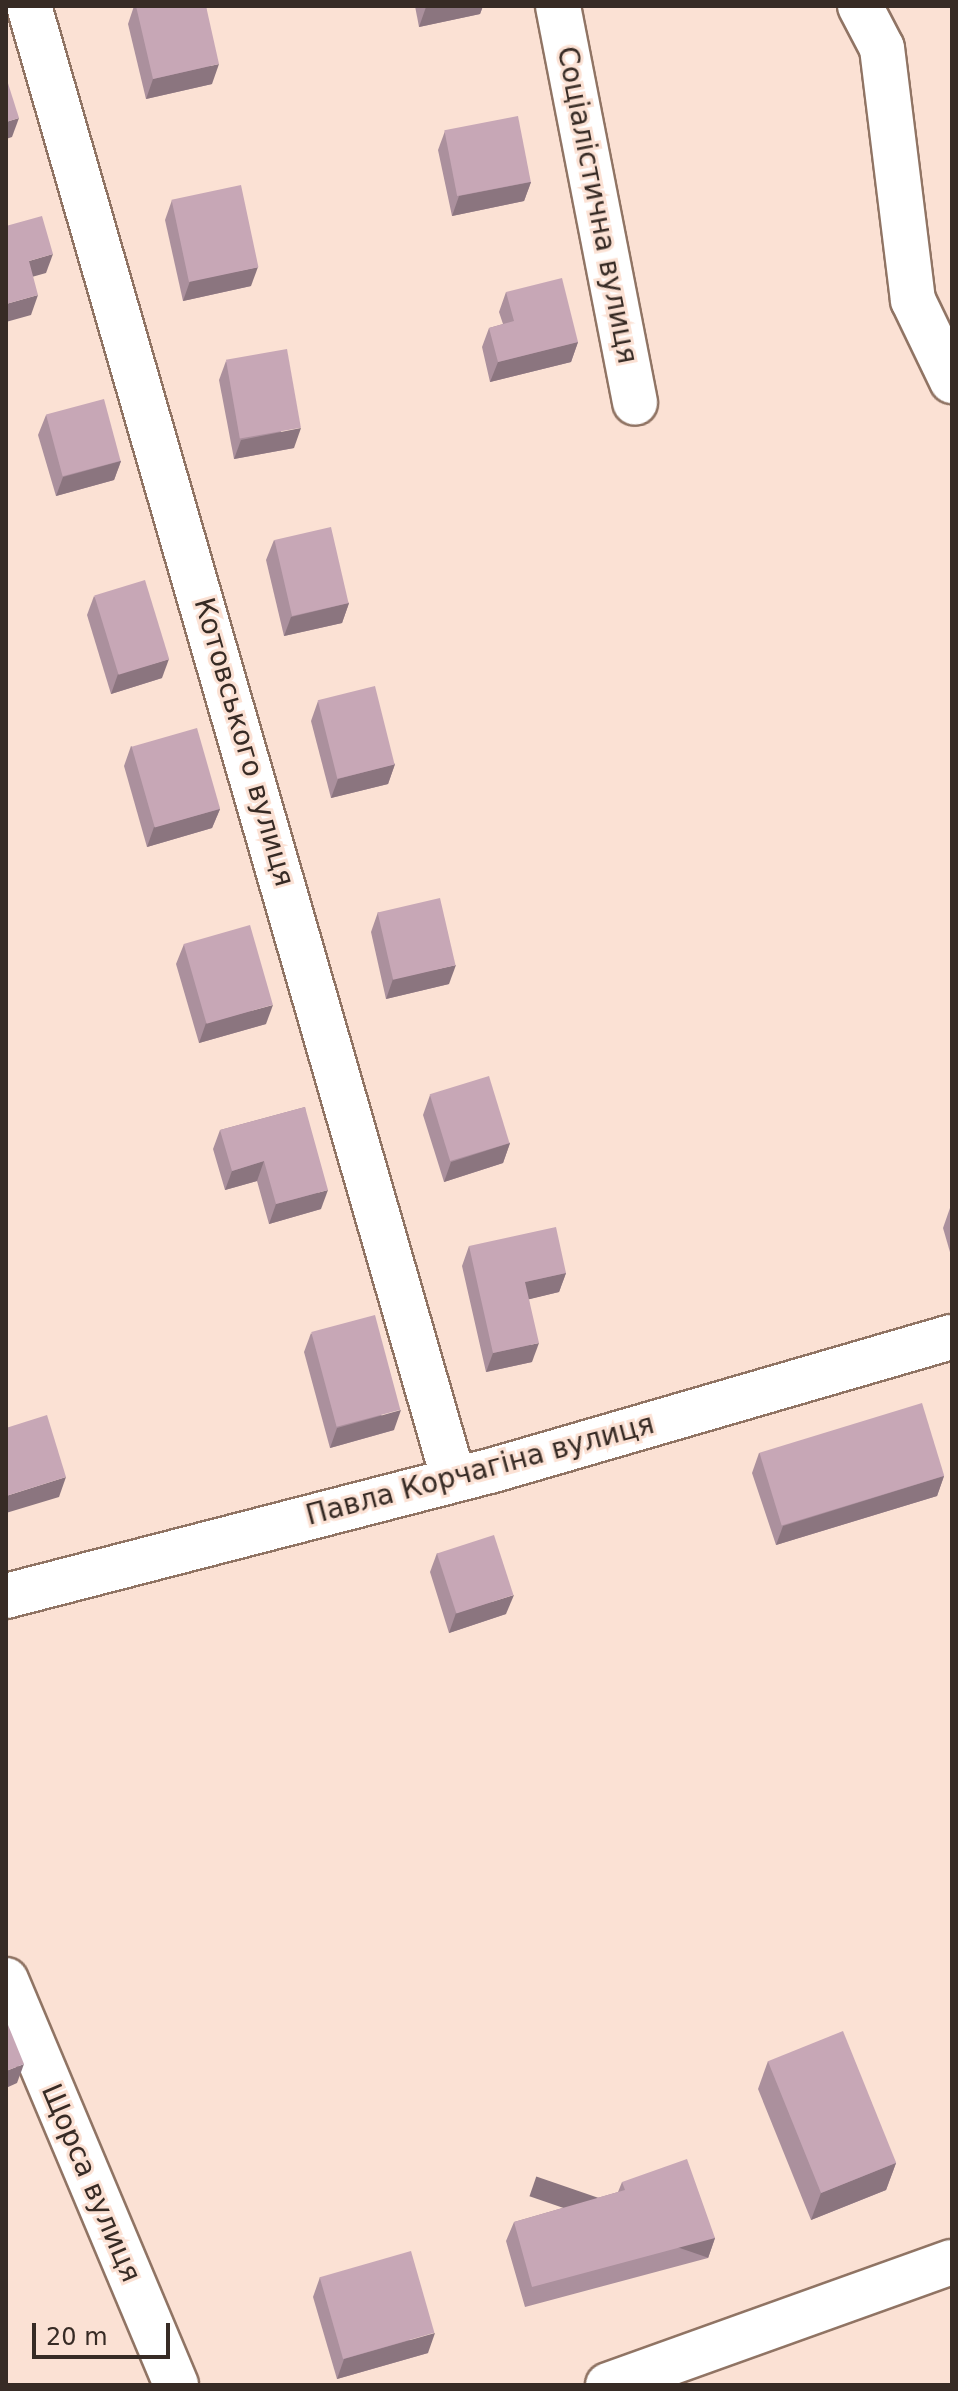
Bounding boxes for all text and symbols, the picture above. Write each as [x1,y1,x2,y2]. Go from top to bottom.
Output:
street label: Соціалістична вулиця [550,44,644,366]
street label: Котовського вулиця [187,594,301,890]
street label: Павла Корчагіна вулиця [302,1407,658,1533]
street label: Щорса вулиця [34,2079,148,2287]
scale bar [36,2307,174,2357]
text: 20 m [46,2323,108,2351]

